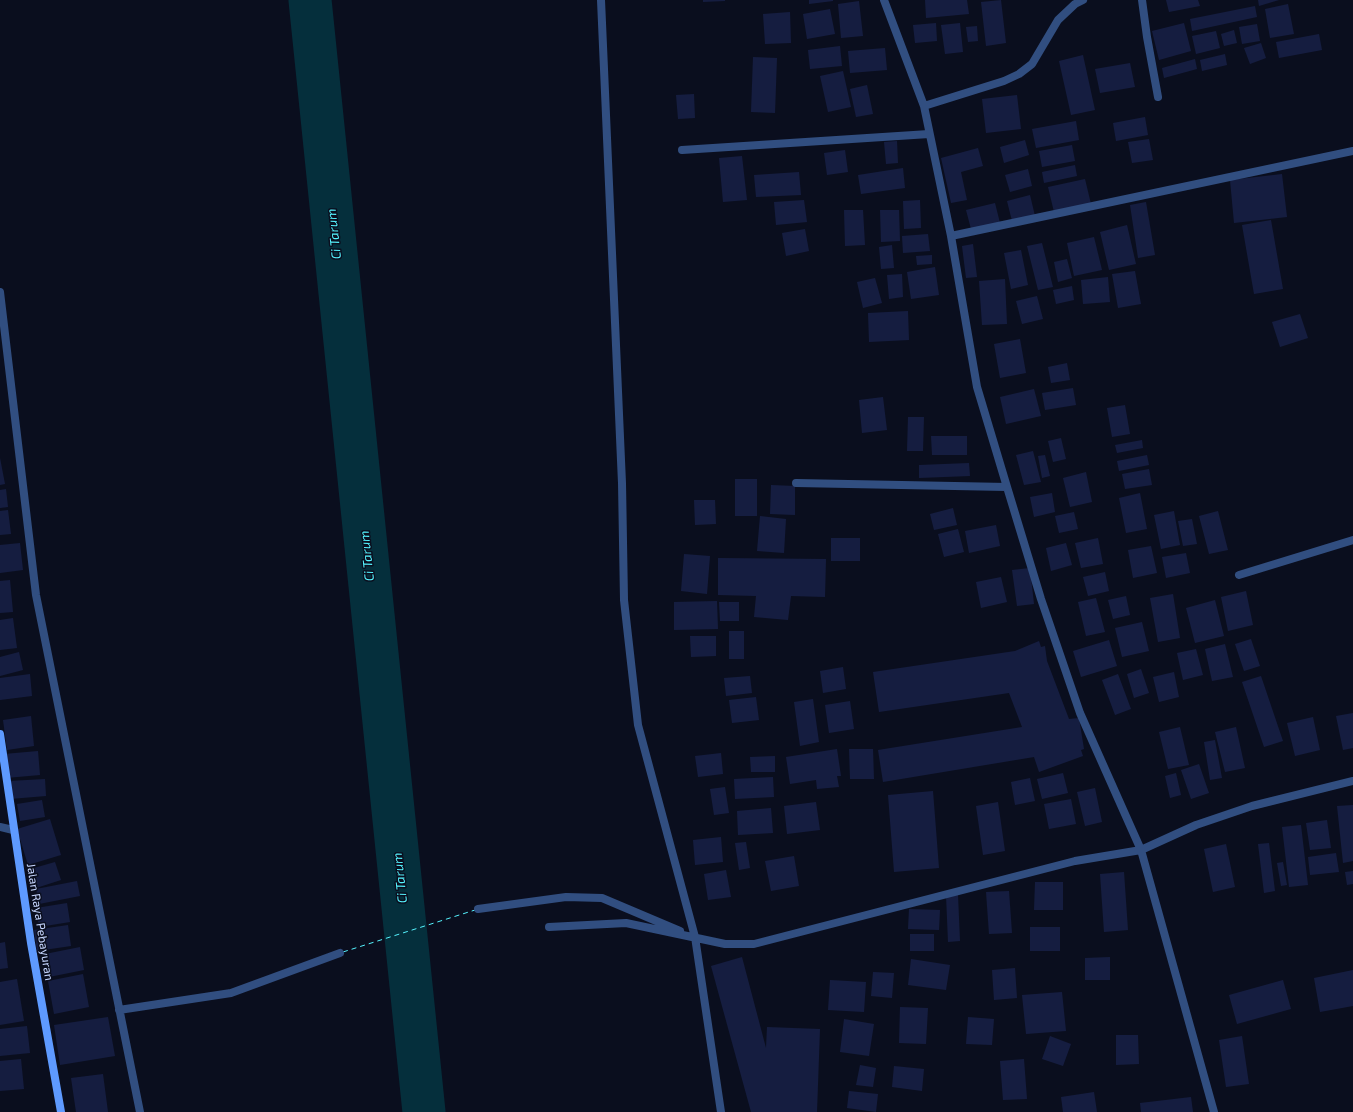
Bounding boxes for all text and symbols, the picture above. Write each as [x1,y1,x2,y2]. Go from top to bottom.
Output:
water label: Ci Tarum [324,208,344,260]
water label: Ci Tarum [357,530,377,582]
water label: Ci Tarum [390,852,410,904]
street label: Jalan Raya Pebayuran [24,862,56,982]

